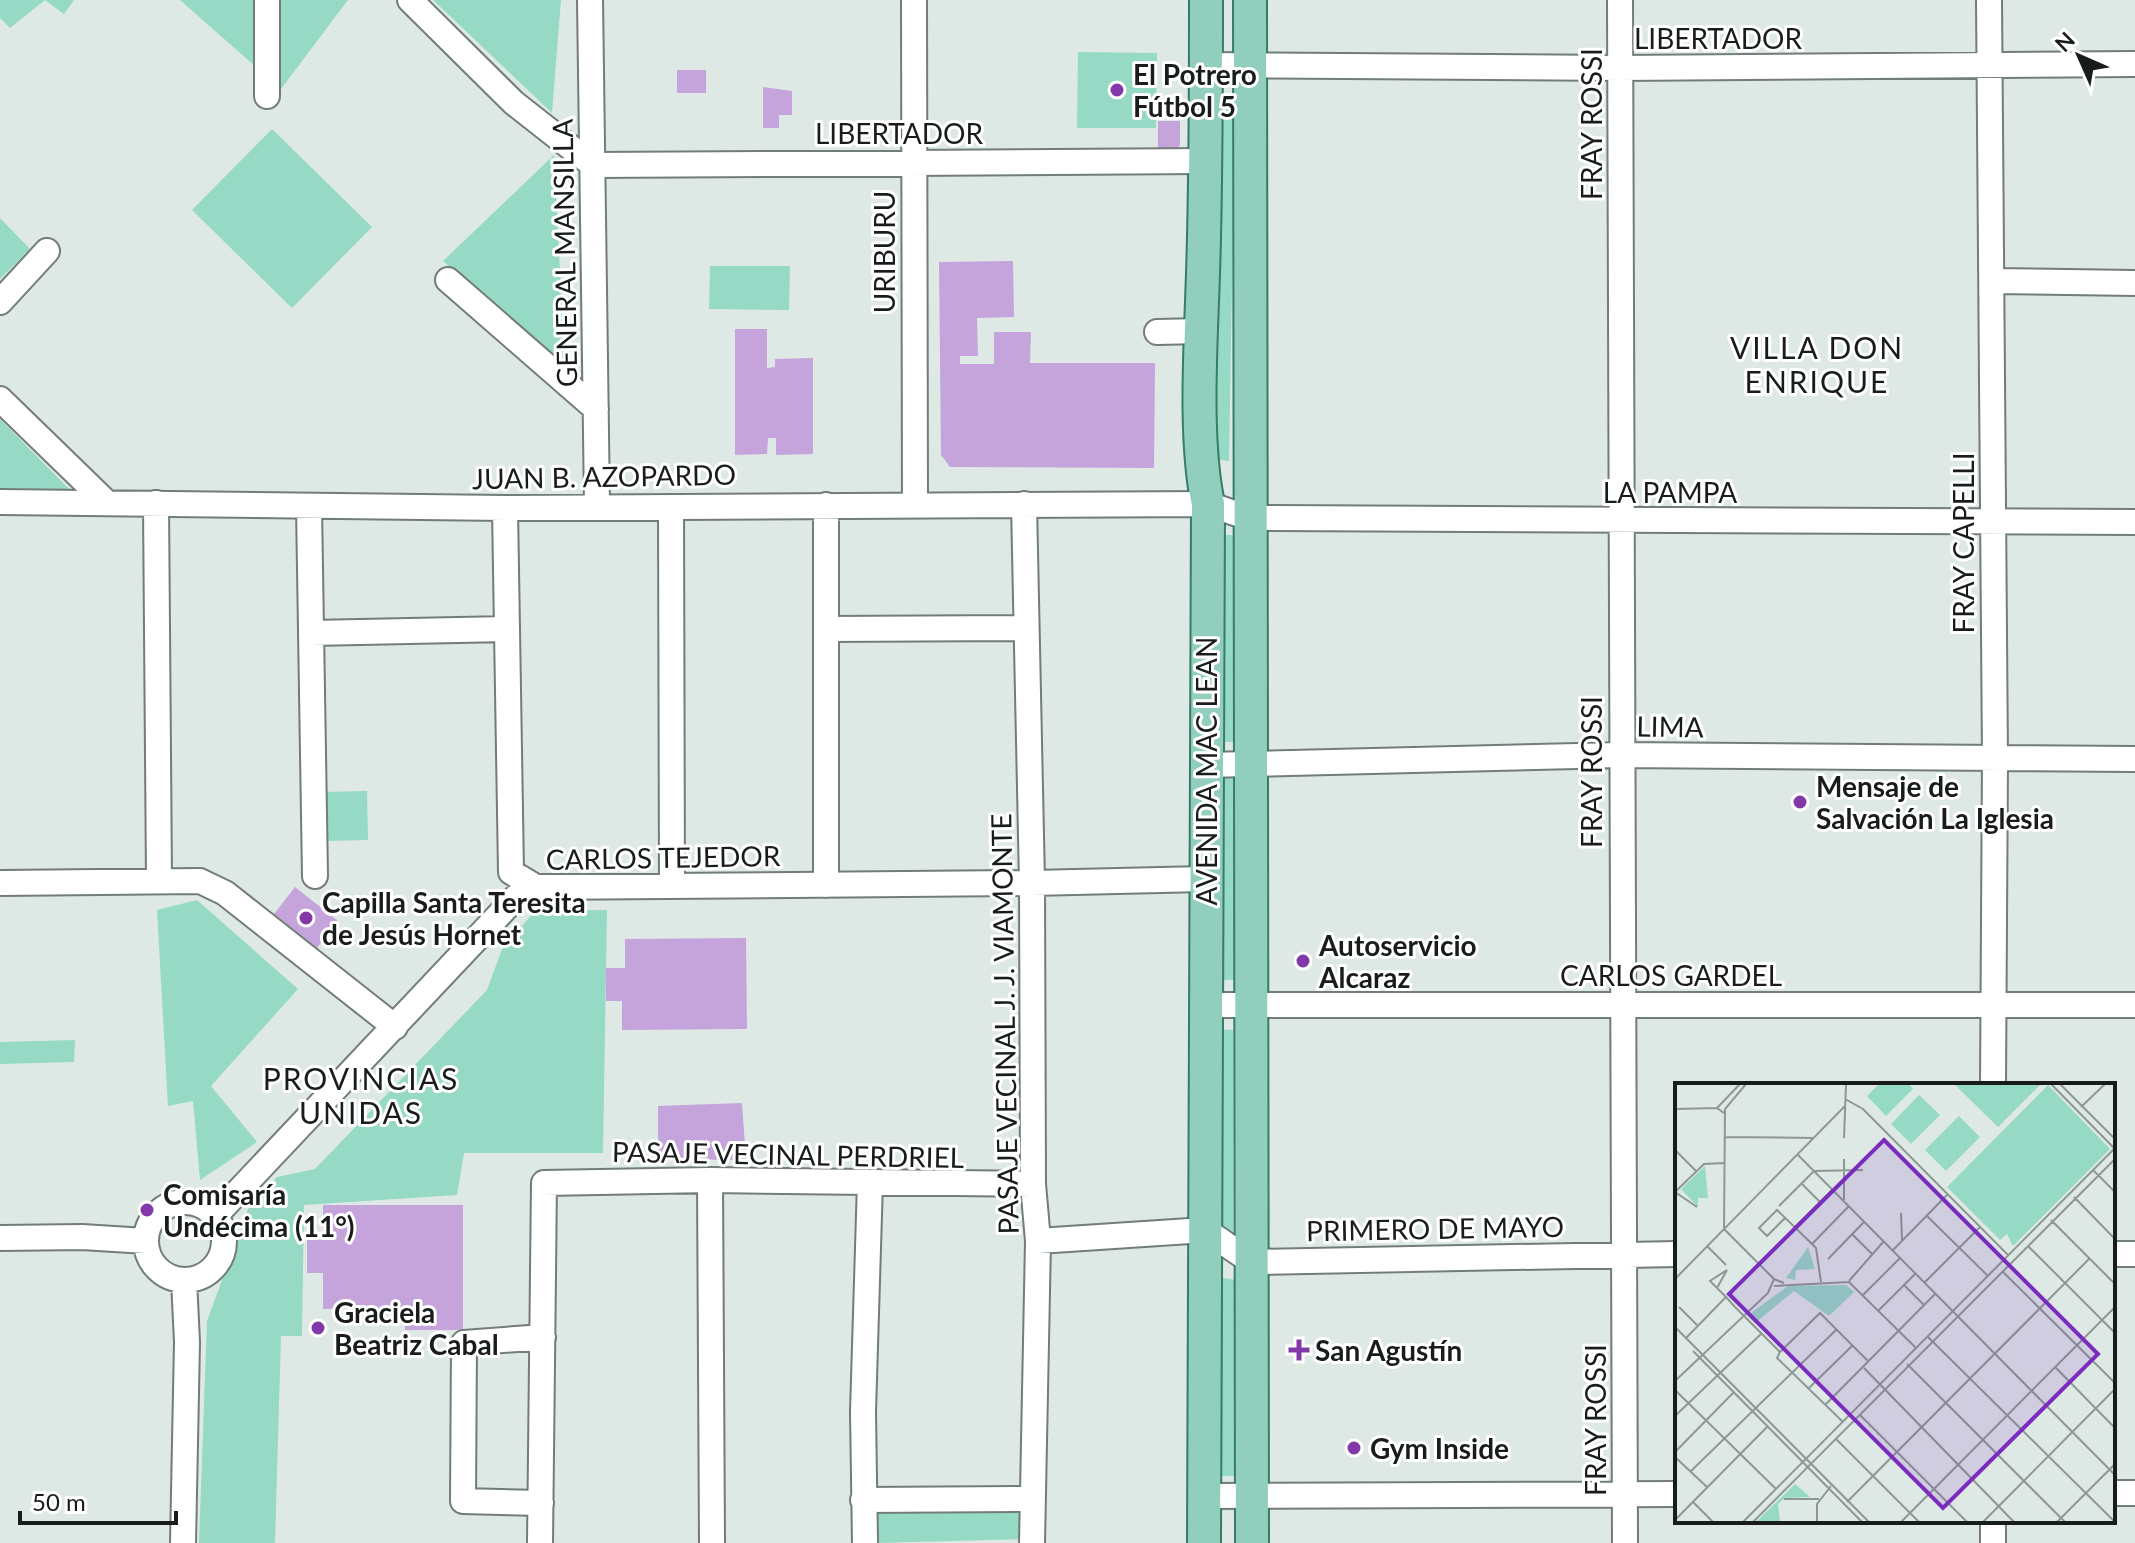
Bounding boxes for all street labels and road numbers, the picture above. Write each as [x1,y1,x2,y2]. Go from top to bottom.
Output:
street label: LIBERTADOR [1634,21,1803,55]
street label: FRAY ROSSI [1574,48,1608,200]
street label: LIBERTADOR [815,116,984,150]
street label: GENERAL MANSILLA [545,118,583,388]
street label: URIBURU [867,191,901,313]
street label: FRAY CAPELLI [1946,452,1980,634]
street label: JUAN B. AZOPARDO [472,457,736,495]
street label: LA PAMPA [1603,475,1737,509]
street label: AVENIDA MAC LEAN [1189,637,1223,905]
street label: FRAY ROSSI [1574,696,1608,848]
street label: LIMA [1636,708,1704,744]
street label: PASAJE VECINAL J. J. VIAMONTE [983,813,1025,1235]
street label: CARLOS TEJEDOR [545,838,781,876]
street label: CARLOS GARDEL [1560,958,1782,992]
street label: PASAJE VECINAL PERDRIEL [612,1134,964,1174]
street label: PRIMERO DE MAYO [1306,1209,1564,1247]
street label: FRAY ROSSI [1578,1344,1612,1496]

